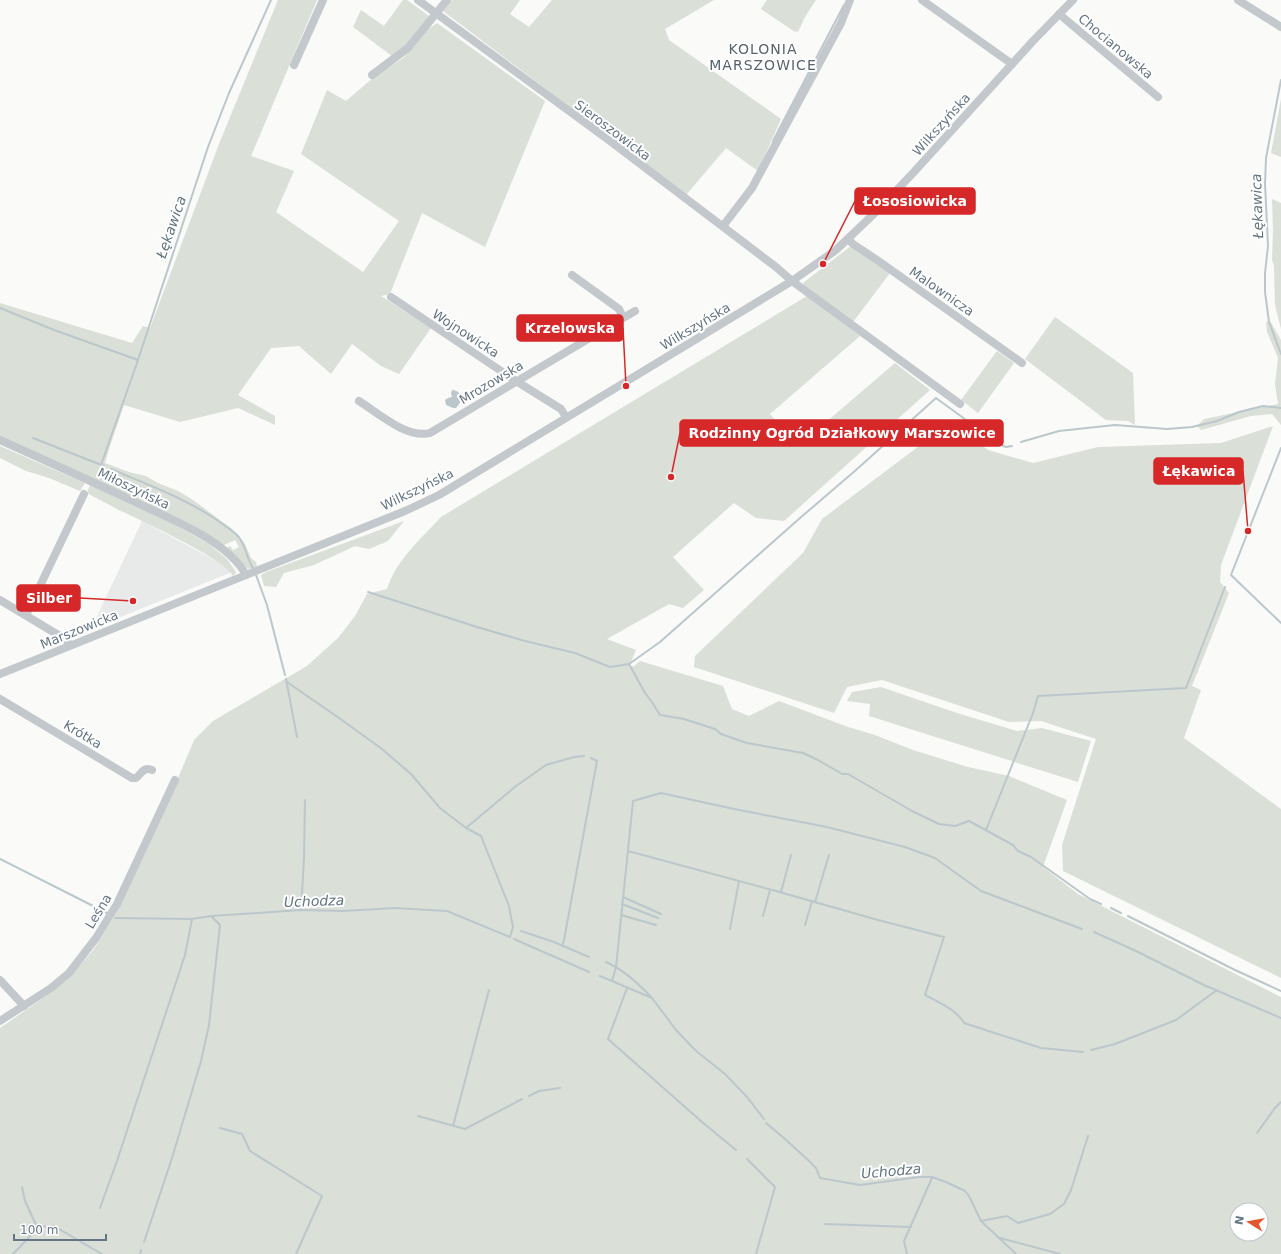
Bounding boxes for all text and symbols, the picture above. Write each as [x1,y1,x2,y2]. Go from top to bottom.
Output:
street label: Chocianowska [1075,11,1156,82]
district label: KOLONIA MARSZOWICE [709,41,817,73]
street label: Wilkszyńska [909,90,973,159]
street label: Sieroszowicka [572,97,654,164]
water label: Łękawica [1248,173,1266,240]
callout: Łososiowicka [855,188,975,214]
text: Łososiowicka [862,193,967,209]
water label: Łękawica [153,194,189,261]
street label: Malownicza [907,264,977,319]
street label: Wilkszyńska [658,300,733,353]
street label: Wojnowicka [430,306,502,361]
callout: Krzelowska [517,315,623,341]
text: Krzelowska [525,320,615,336]
street label: Mrozowska [457,358,526,407]
callout: Rodzinny Ogród Działkowy Marszowice [680,420,1003,446]
text: Rodzinny Ogród Działkowy Marszowice [688,425,996,441]
callout: Łękawica [1154,458,1243,484]
text: Łękawica [1162,463,1235,479]
street label: Miłoszyńska [95,465,172,512]
street label: Wilkszyńska [378,465,456,513]
callout: Silber [17,585,80,611]
text: Silber [26,590,72,606]
street label: Marszowicka [38,607,120,652]
street label: Krótka [61,717,105,752]
street label: Leśna [82,891,115,931]
water label: Uchodza [284,892,344,910]
water label: Uchodza [860,1160,922,1182]
north arrow [1229,1202,1269,1242]
text: N [1232,1214,1247,1226]
scale bar [14,1216,106,1242]
text: 100 m [20,1223,58,1237]

